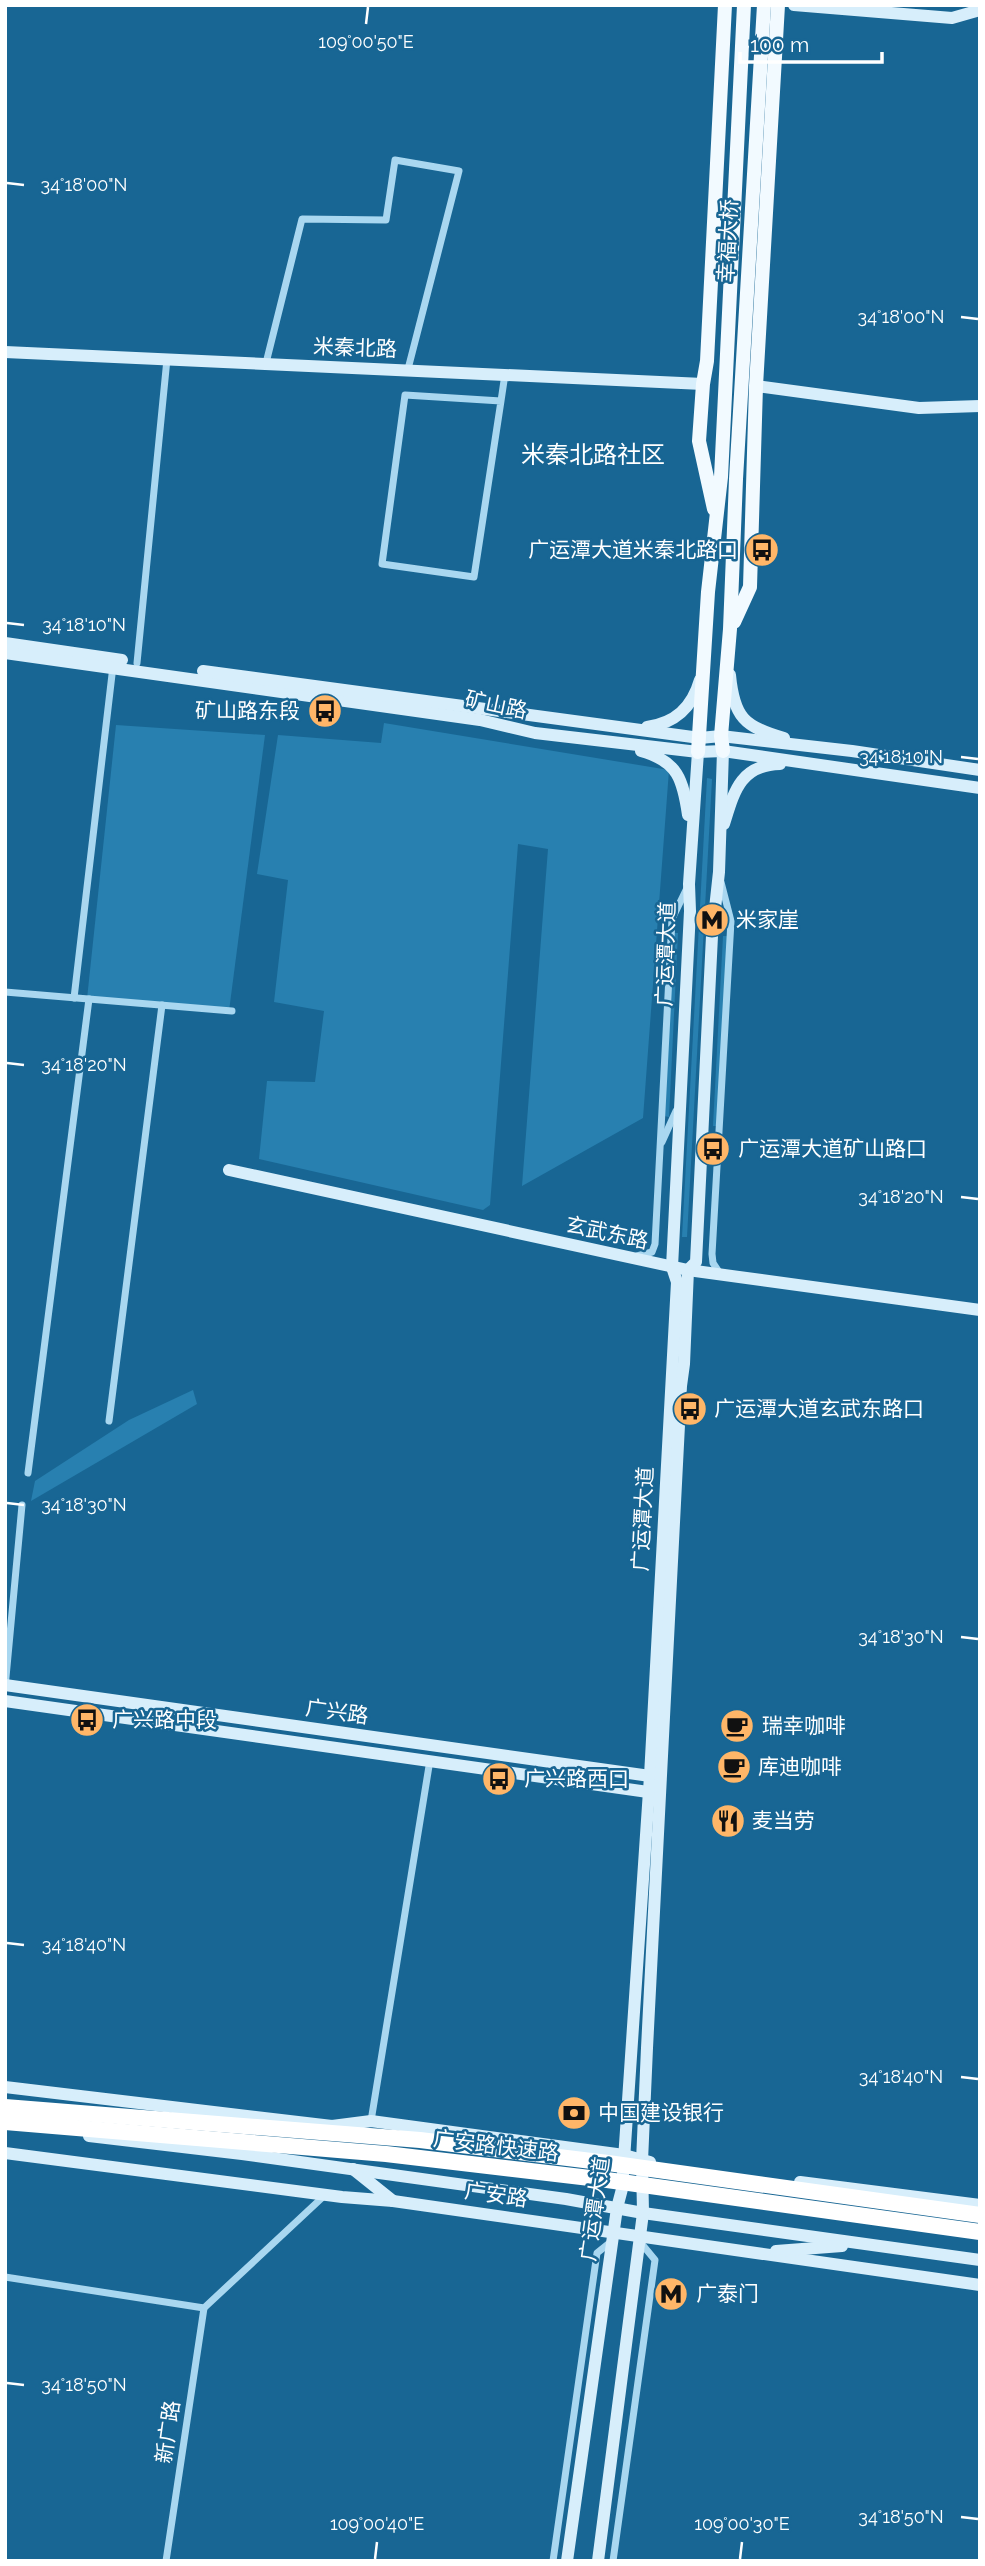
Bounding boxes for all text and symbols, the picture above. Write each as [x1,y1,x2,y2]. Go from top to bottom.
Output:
scale bar [740,21,882,65]
text: 109°00'50"E [318,31,414,52]
text: 100 m [750,32,809,57]
text: 34°18'00"N [41,174,127,195]
street label: 幸福大桥 [713,198,742,284]
text: 34°18'00"N [858,306,944,327]
street label: 米秦北路 [313,334,397,361]
district label: 米秦北路社区 [521,440,665,469]
bus stop icon: 广运潭大道米秦北路口 [743,531,781,569]
place label: 广运潭大道米秦北路口 [528,537,738,562]
text: 34°18'10"N [42,614,126,635]
street label: 矿山路 [463,686,530,723]
bus stop icon: 矿山路东段 [306,692,344,730]
place label: 矿山路东段 [195,698,300,723]
text: 34°18'10"N [859,746,943,767]
street label: 广运潭大道 [651,901,680,1007]
metro station icon: 米家崖 [693,901,731,939]
place label: 米家崖 [736,907,799,932]
text: 34°18'20"N [41,1054,127,1075]
bus stop icon: 广运潭大道矿山路口 [694,1130,732,1168]
place label: 广运潭大道矿山路口 [738,1136,927,1161]
text: 34°18'20"N [858,1186,944,1207]
street label: 玄武东路 [563,1212,651,1253]
bus stop icon: 广运潭大道玄武东路口 [671,1390,709,1428]
place label: 广运潭大道玄武东路口 [714,1396,924,1421]
street label: 广运潭大道 [627,1466,658,1572]
text: 34°18'30"N [41,1494,127,1515]
text: 34°18'30"N [858,1626,944,1647]
street label: 广兴路 [304,1695,370,1728]
bus stop icon: 广兴路中段 [68,1701,106,1739]
place label: 广兴路中段 [112,1707,217,1732]
cafe icon: 瑞幸咖啡 [718,1707,756,1745]
place label: 瑞幸咖啡 [762,1713,846,1738]
cafe icon: 库迪咖啡 [715,1748,753,1786]
place label: 库迪咖啡 [758,1754,842,1779]
bus stop icon: 广兴路西口 [480,1760,518,1798]
place label: 广兴路西口 [524,1766,629,1791]
restaurant icon: 麦当劳 [709,1802,747,1840]
place label: 麦当劳 [752,1808,815,1833]
text: 34°18'40"N [42,1934,126,1955]
text: 34°18'40"N [859,2066,943,2087]
bank icon: 中国建设银行 [555,2094,593,2132]
place label: 中国建设银行 [598,2100,724,2125]
street label: 广安路快速路 [432,2125,560,2166]
street label: 广运潭大道 [575,2155,614,2263]
street label: 广安路 [463,2178,529,2211]
metro station icon: 广泰门 [652,2275,690,2313]
place label: 广泰门 [696,2281,759,2306]
text: 34°18'50"N [41,2374,127,2395]
street label: 新广路 [151,2399,184,2465]
text: 34°18'50"N [858,2506,944,2527]
text: 109°00'40"E [330,2513,424,2534]
text: 109°00'30"E [694,2513,790,2534]

